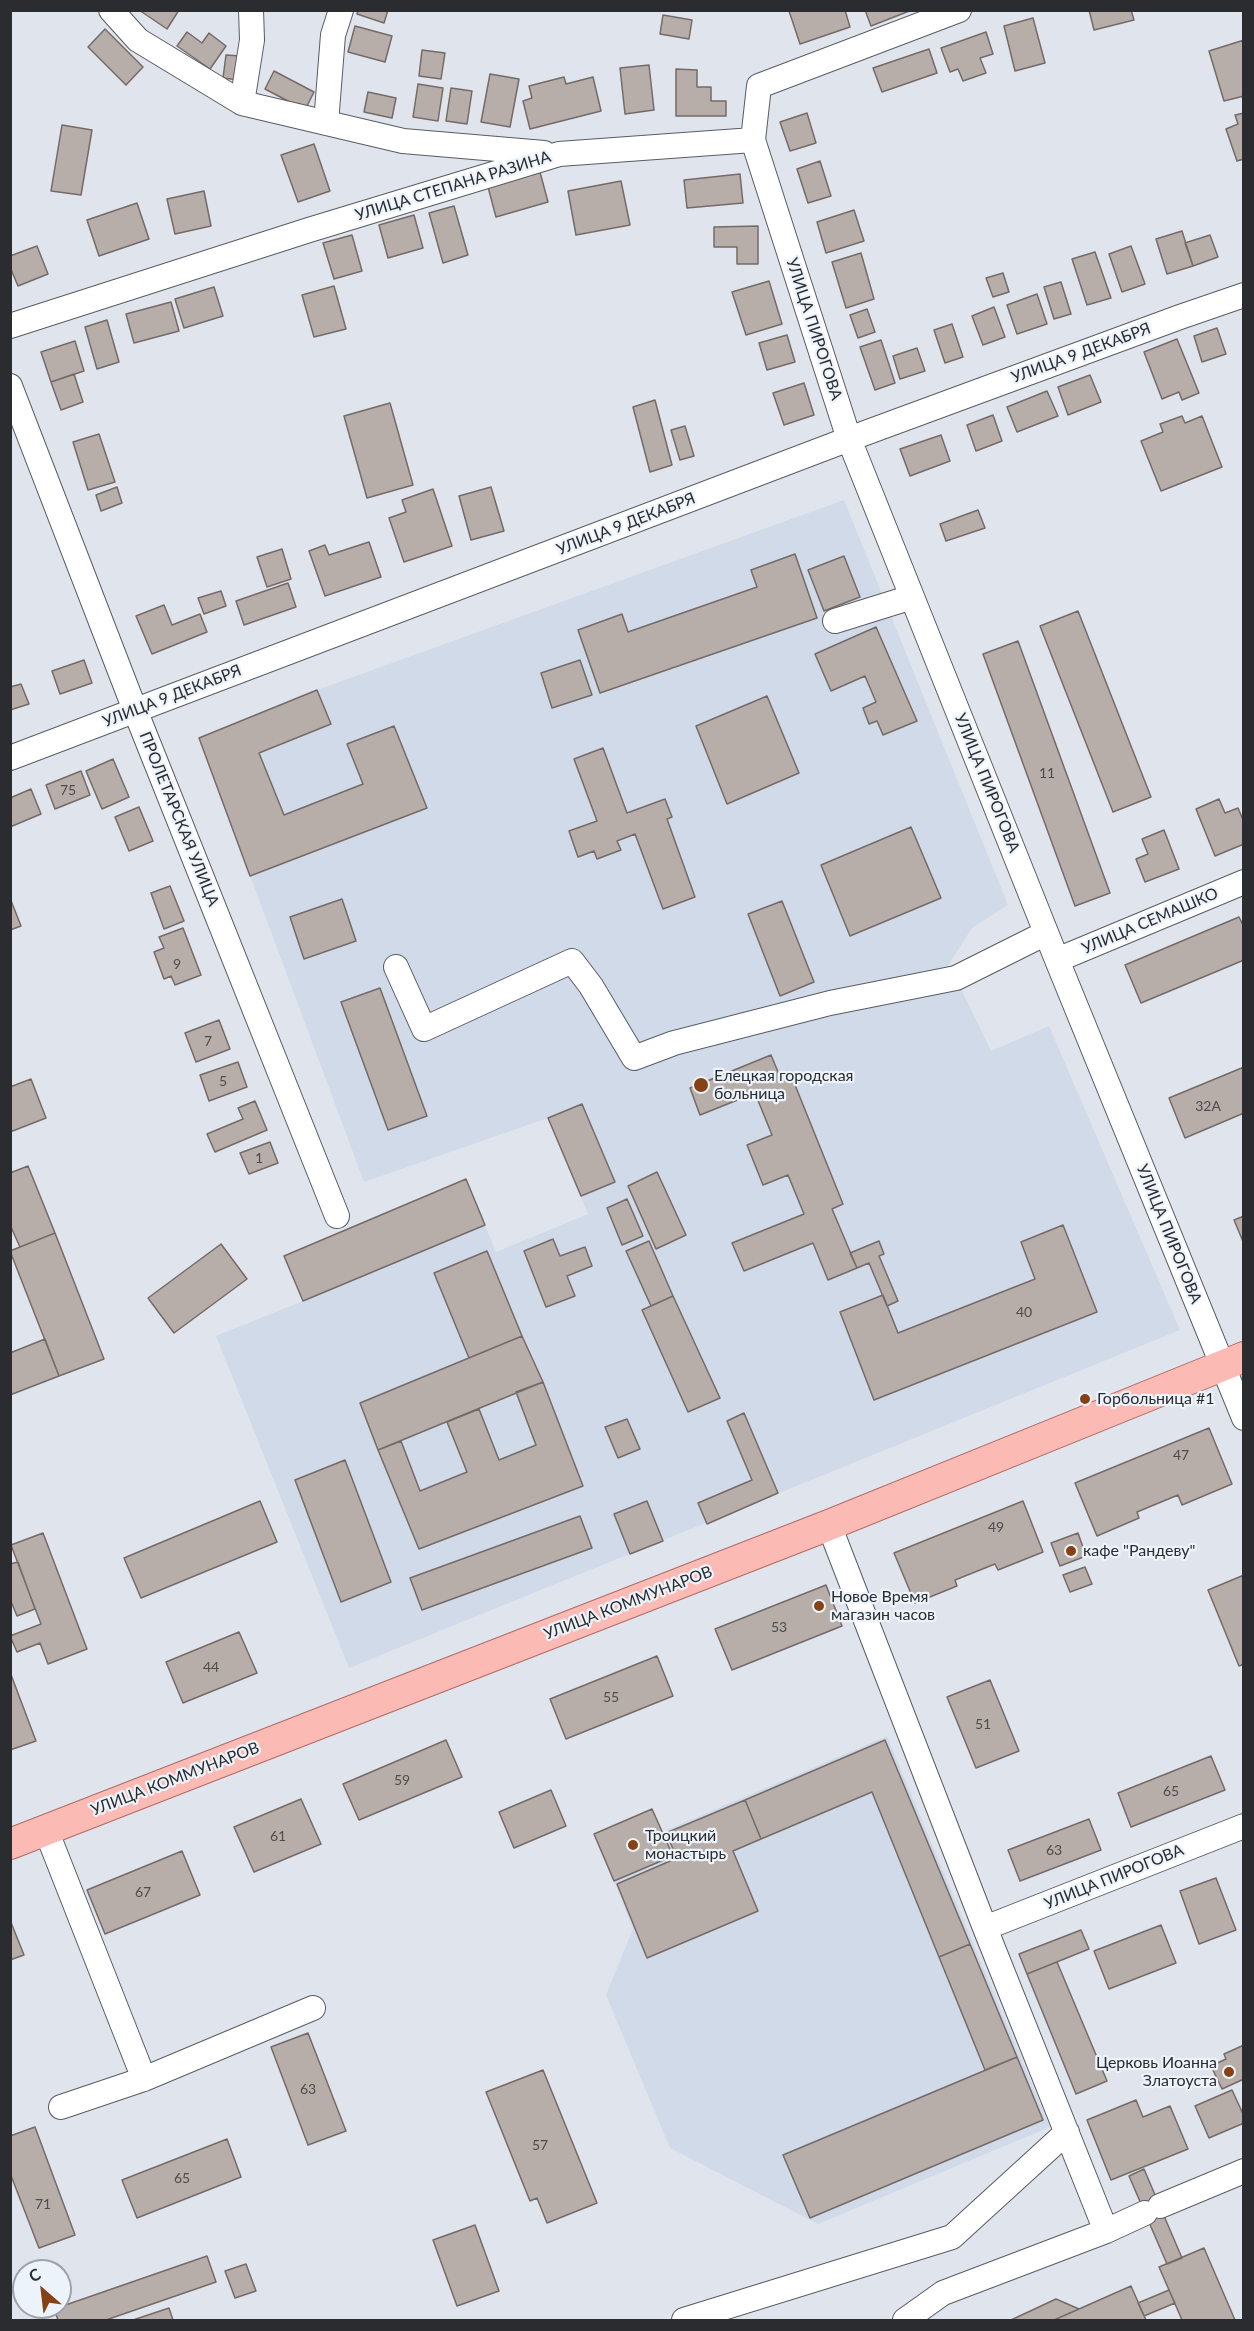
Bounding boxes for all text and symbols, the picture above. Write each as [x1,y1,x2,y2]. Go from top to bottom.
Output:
street label: УЛИЦА СТЕПАНА РАЗИНА [353,147,553,225]
street label: УЛИЦА ПИРОГОВА [782,255,846,403]
street label: УЛИЦА 9 ДЕКАБРЯ [1009,319,1153,387]
street label: УЛИЦА 9 ДЕКАБРЯ [554,489,698,559]
street label: УЛИЦА 9 ДЕКАБРЯ [100,661,244,731]
street label: УЛИЦА ПИРОГОВА [950,711,1024,855]
street label: ПРОЛЕТАРСКАЯ УЛИЦА [135,729,223,909]
house number: 11 [1039,765,1055,781]
house number: 75 [60,782,76,798]
street label: УЛИЦА СЕМАШКО [1079,884,1221,958]
house number: 9 [173,956,181,972]
house number: 7 [204,1033,212,1049]
place label: Елецкая городская больница [714,1066,853,1104]
house number: 5 [219,1073,227,1089]
marker: Елецкая городская больница [692,1076,710,1094]
house number: 32А [1195,1098,1221,1114]
house number: 1 [255,1150,263,1166]
street label: УЛИЦА ПИРОГОВА [1132,1162,1206,1306]
house number: 40 [1016,1304,1032,1320]
place label: Горбольница #1 [1097,1389,1215,1409]
marker: Горбольница #1 [1078,1392,1092,1406]
house number: 47 [1173,1447,1189,1463]
house number: 49 [988,1519,1004,1535]
place label: кафе "Рандеву" [1083,1541,1195,1561]
marker: кафе "Рандеву" [1064,1544,1078,1558]
street label: УЛИЦА КОММУНАРОВ [541,1562,715,1644]
place label: Новое Время магазин часов [831,1587,935,1625]
marker: Новое Время магазин часов [812,1599,826,1613]
house number: 53 [771,1619,787,1635]
house number: 44 [203,1659,219,1675]
house number: 55 [603,1689,619,1705]
house number: 51 [975,1716,991,1732]
street label: УЛИЦА КОММУНАРОВ [88,1738,262,1820]
house number: 59 [394,1772,410,1788]
house number: 65 [1163,1783,1179,1799]
place label: Троицкий монастырь [645,1826,726,1864]
house number: 61 [270,1828,286,1844]
marker: Троицкий монастырь [626,1838,640,1852]
street label: УЛИЦА ПИРОГОВА [1042,1840,1186,1914]
house number: 63 [1046,1842,1062,1858]
house number: 67 [135,1884,151,1900]
place label: Церковь Иоанна Златоуста [1096,2053,1217,2091]
marker: Церковь Иоанна Златоуста [1222,2065,1236,2079]
house number: 63 [300,2081,316,2097]
house number: 57 [532,2137,548,2153]
house number: 65 [174,2170,190,2186]
house number: 71 [35,2196,51,2212]
north arrow [12,2259,72,2319]
text: С [25,2264,43,2285]

